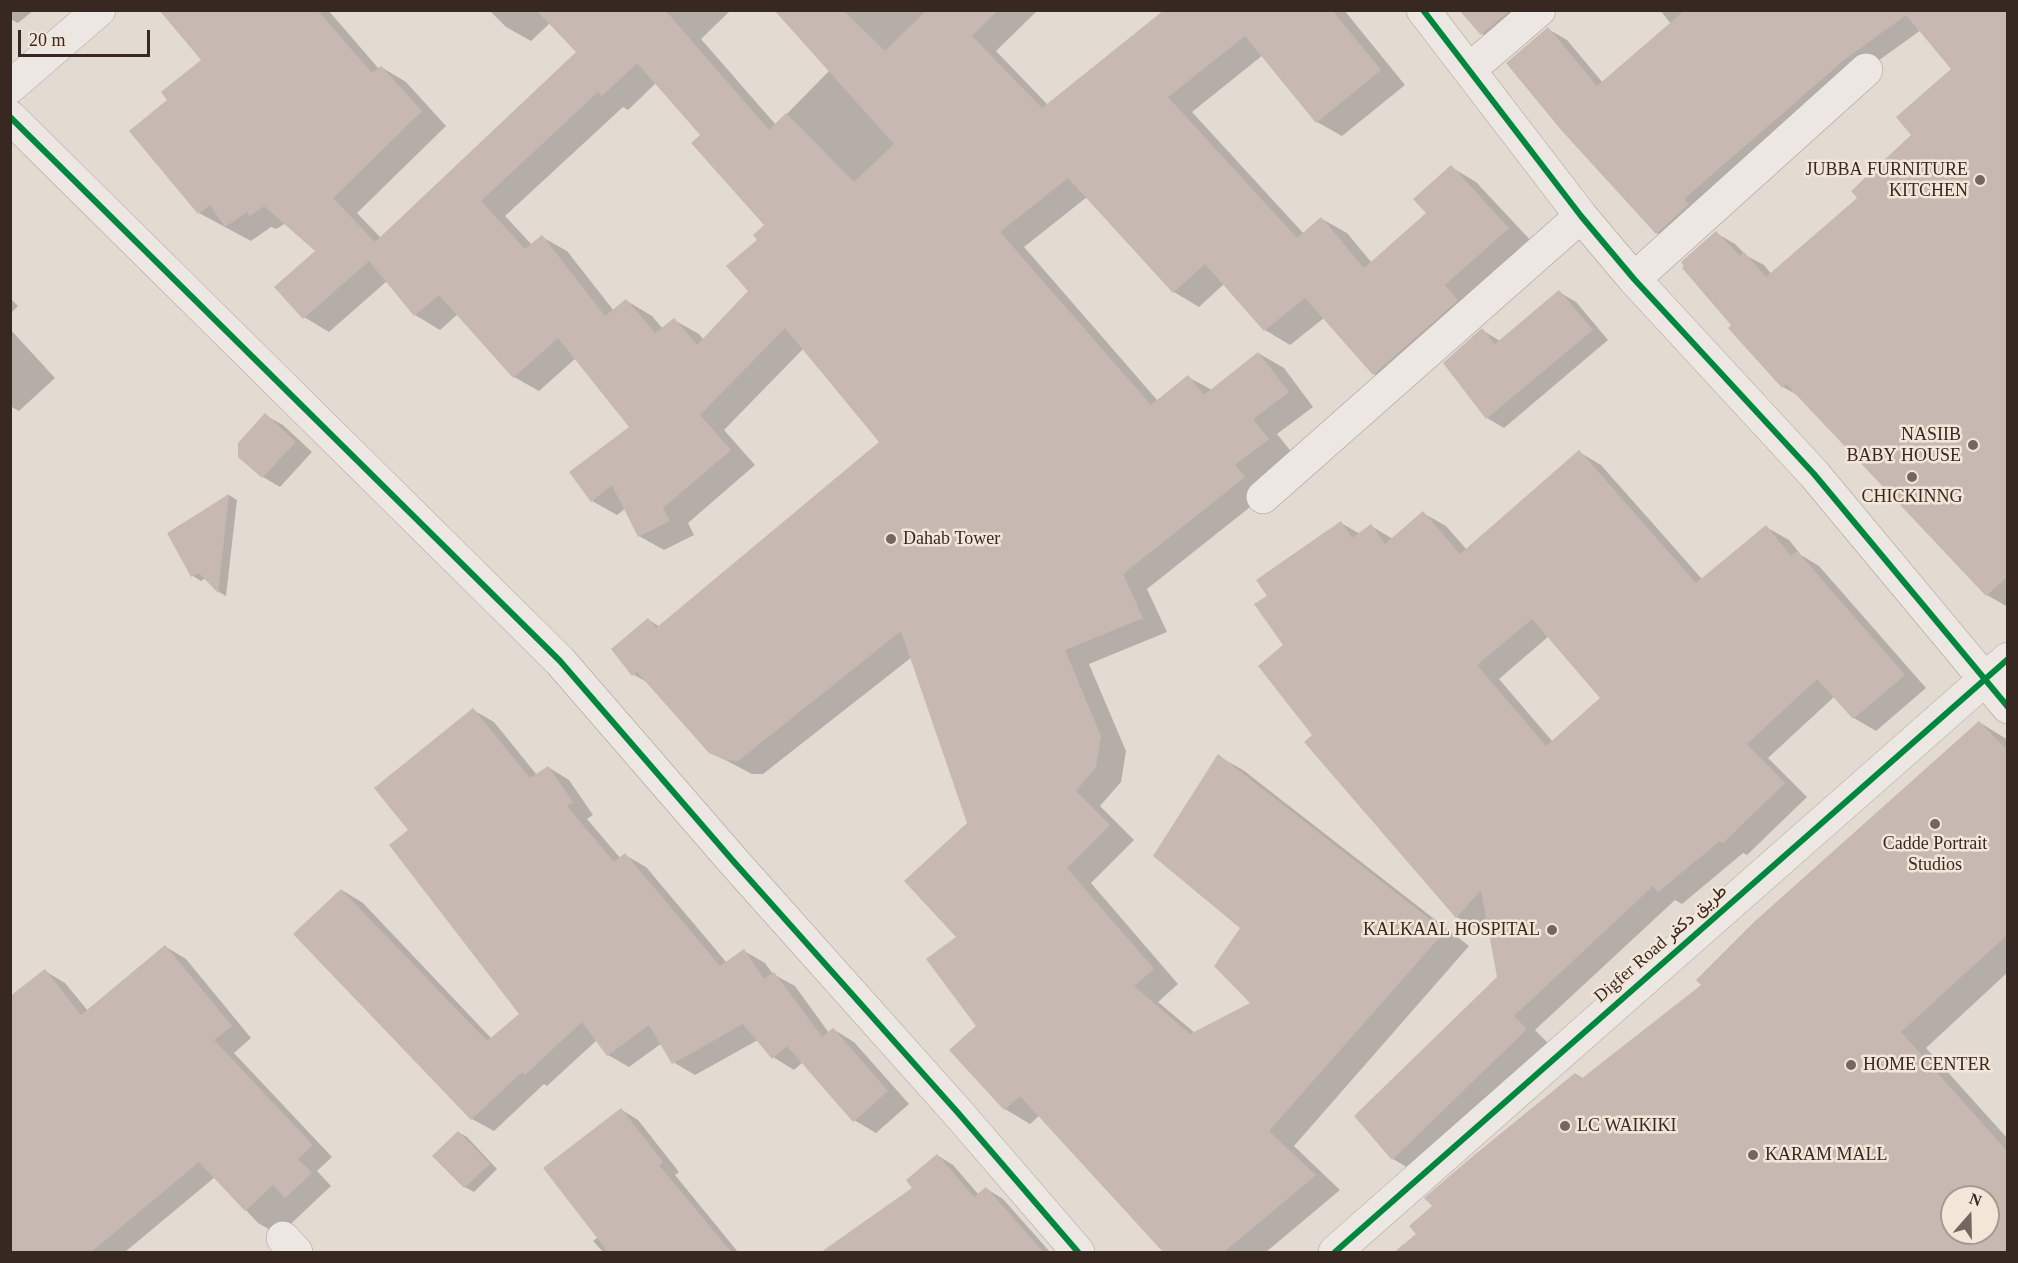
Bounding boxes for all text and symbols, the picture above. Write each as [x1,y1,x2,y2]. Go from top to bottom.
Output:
scale bar [21,18,153,56]
text: 20 m [29,30,66,50]
place label: JUBBA FURNITURE KITCHEN [1805,159,1968,201]
marker: JUBBA FURNITURE KITCHEN [1973,173,1987,187]
place label: NASIIB BABY HOUSE [1846,424,1961,466]
marker: NASIIB BABY HOUSE [1966,438,1980,452]
marker: CHICKINNG [1905,470,1919,484]
place label: CHICKINNG [1862,486,1962,508]
place label: Dahab Tower [903,528,1000,550]
marker: Dahab Tower [884,532,898,546]
marker: Cadde Portrait Studios [1928,817,1942,831]
place label: Cadde Portrait Studios [1883,833,1987,876]
street label: Digfer Road طريق دكفر [1590,880,1732,1008]
place label: KALKAAL HOSPITAL [1363,919,1540,941]
marker: KALKAAL HOSPITAL [1545,923,1559,937]
place label: HOME CENTER [1863,1054,1990,1076]
marker: HOME CENTER [1844,1058,1858,1072]
place label: LC WAIKIKI [1577,1115,1676,1137]
marker: LC WAIKIKI [1558,1119,1572,1133]
place label: KARAM MALL [1765,1144,1888,1166]
marker: KARAM MALL [1746,1148,1760,1162]
north arrow [1940,1185,2000,1245]
text: N [1967,1190,1984,1209]

